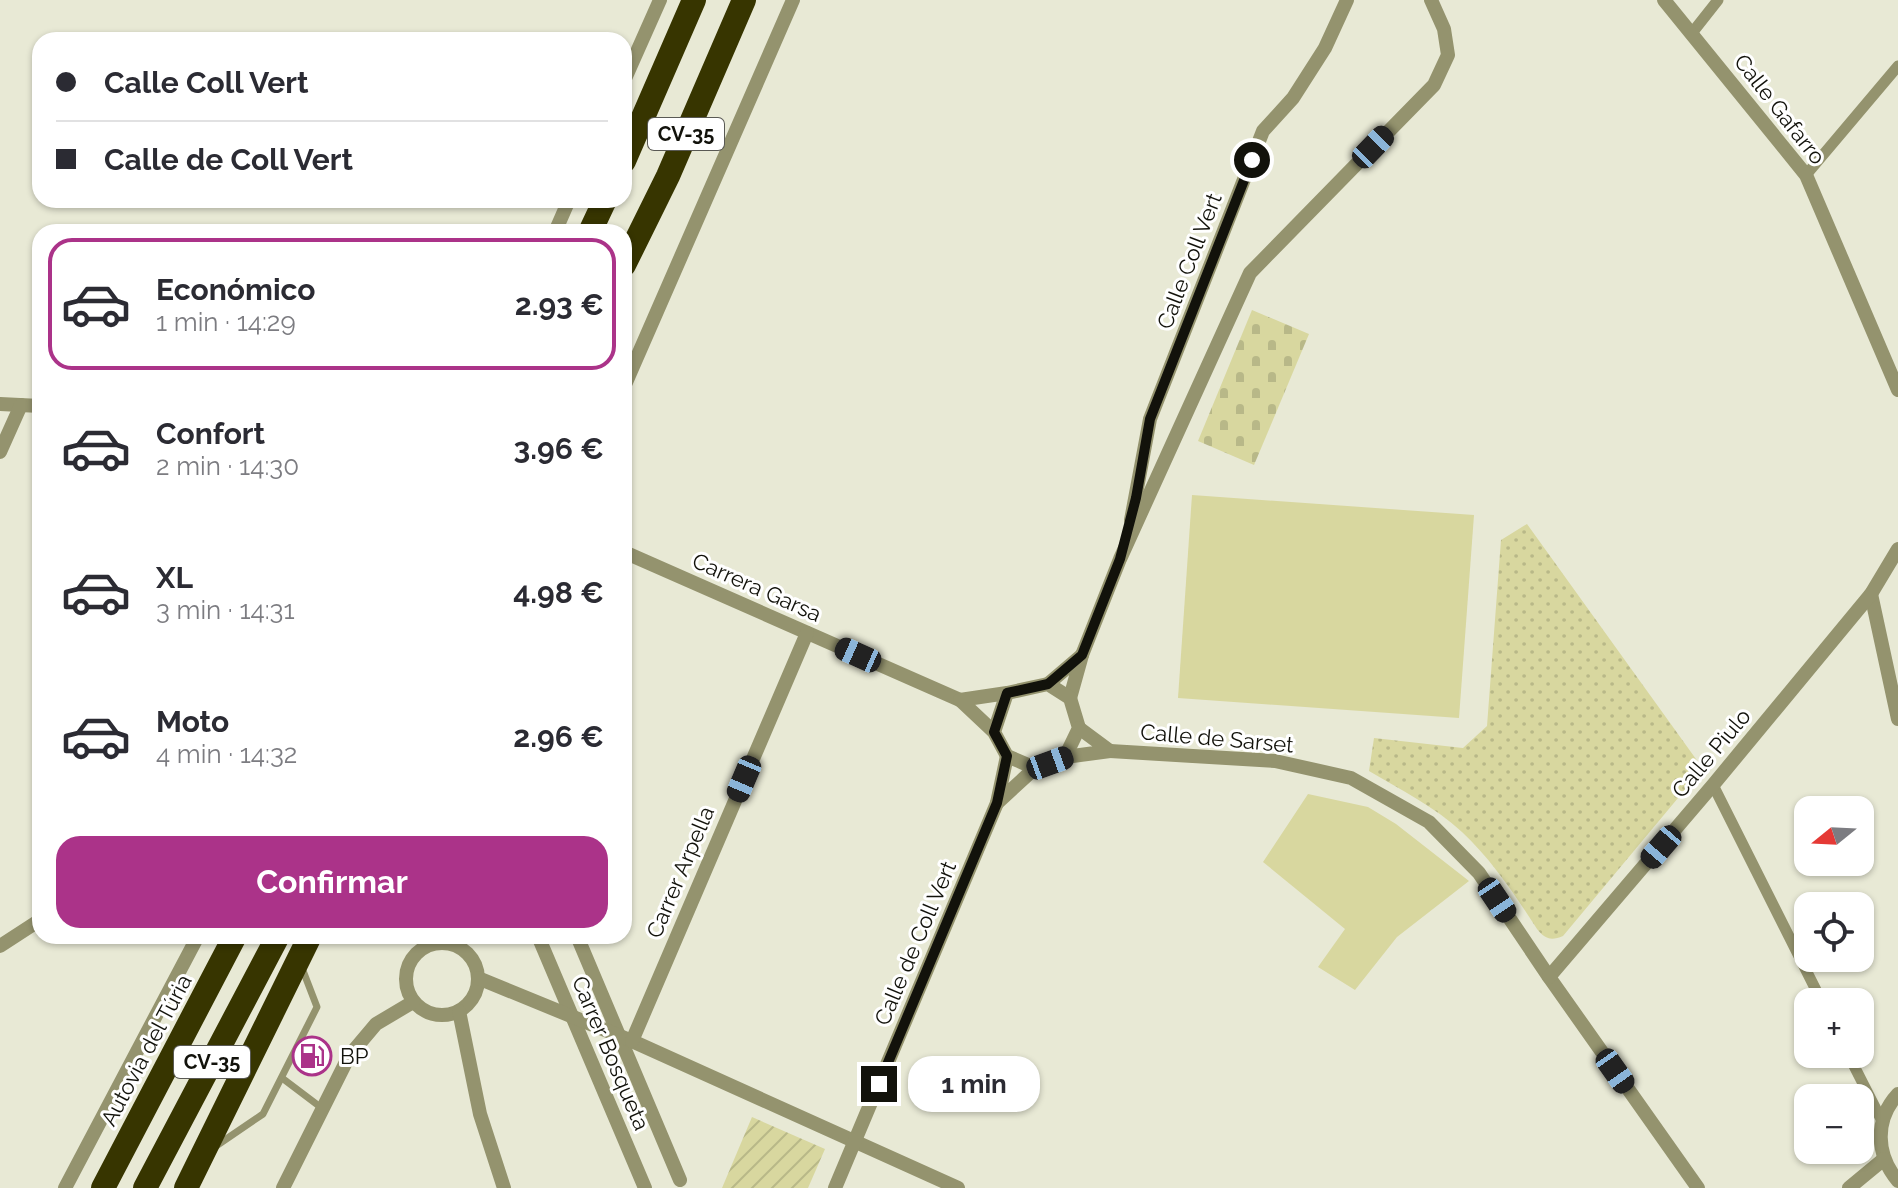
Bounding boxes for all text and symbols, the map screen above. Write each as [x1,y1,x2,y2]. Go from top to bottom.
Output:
street label: Calle Gafarro [1729,49,1831,169]
text: Calle Coll Vert [104,65,308,100]
road number: CV-35 [648,118,724,150]
car [1348,121,1398,173]
text: Calle de Coll Vert [104,142,353,177]
route start [1234,142,1270,178]
street label: Calle Coll Vert [1151,189,1227,333]
icon: car [60,268,132,340]
text: Económico [156,272,316,307]
text: 2.93 € [515,287,604,322]
text: 1 min · 14:29 [156,307,296,337]
icon: car [60,412,132,484]
text: Confort [156,416,265,451]
text: 3.96 € [513,431,604,466]
text: 2 min · 14:30 [156,451,299,481]
street label: Carrera Garsa [688,547,826,627]
icon: car [60,556,132,628]
text: XL [156,560,193,595]
text: 4.98 € [513,575,604,610]
text: 3 min · 14:31 [156,595,295,625]
car [831,634,885,676]
icon: car [60,700,132,772]
street label: Calle Piulo [1666,703,1756,803]
text: Moto [156,704,229,739]
street label: Calle de Sarset [1139,718,1295,758]
text: 2.96 € [513,719,604,754]
text: 4 min · 14:32 [156,739,297,769]
car [1023,744,1077,782]
car [724,752,764,806]
north arrow [1794,796,1874,876]
map controls [1794,796,1874,1164]
street label: Carrer Arpella [641,802,719,942]
car [1636,821,1686,873]
button: Confirmar [56,836,608,928]
street label: Calle de Coll Vert [869,857,962,1029]
car [1474,873,1520,927]
button: locate [1794,892,1874,972]
street label: Autovia del Túria [95,970,197,1130]
street label: Carrer Bosqueta [567,972,655,1134]
button: + [1794,988,1874,1068]
fuel station icon: BP [291,1035,333,1077]
place label: BP [340,1043,369,1069]
car [1591,1044,1639,1098]
road number: CV-35 [174,1046,250,1078]
callout: 1 min [907,1056,1039,1112]
route end [861,1066,897,1102]
text: 1 min [941,1069,1007,1099]
button: − [1794,1084,1874,1164]

